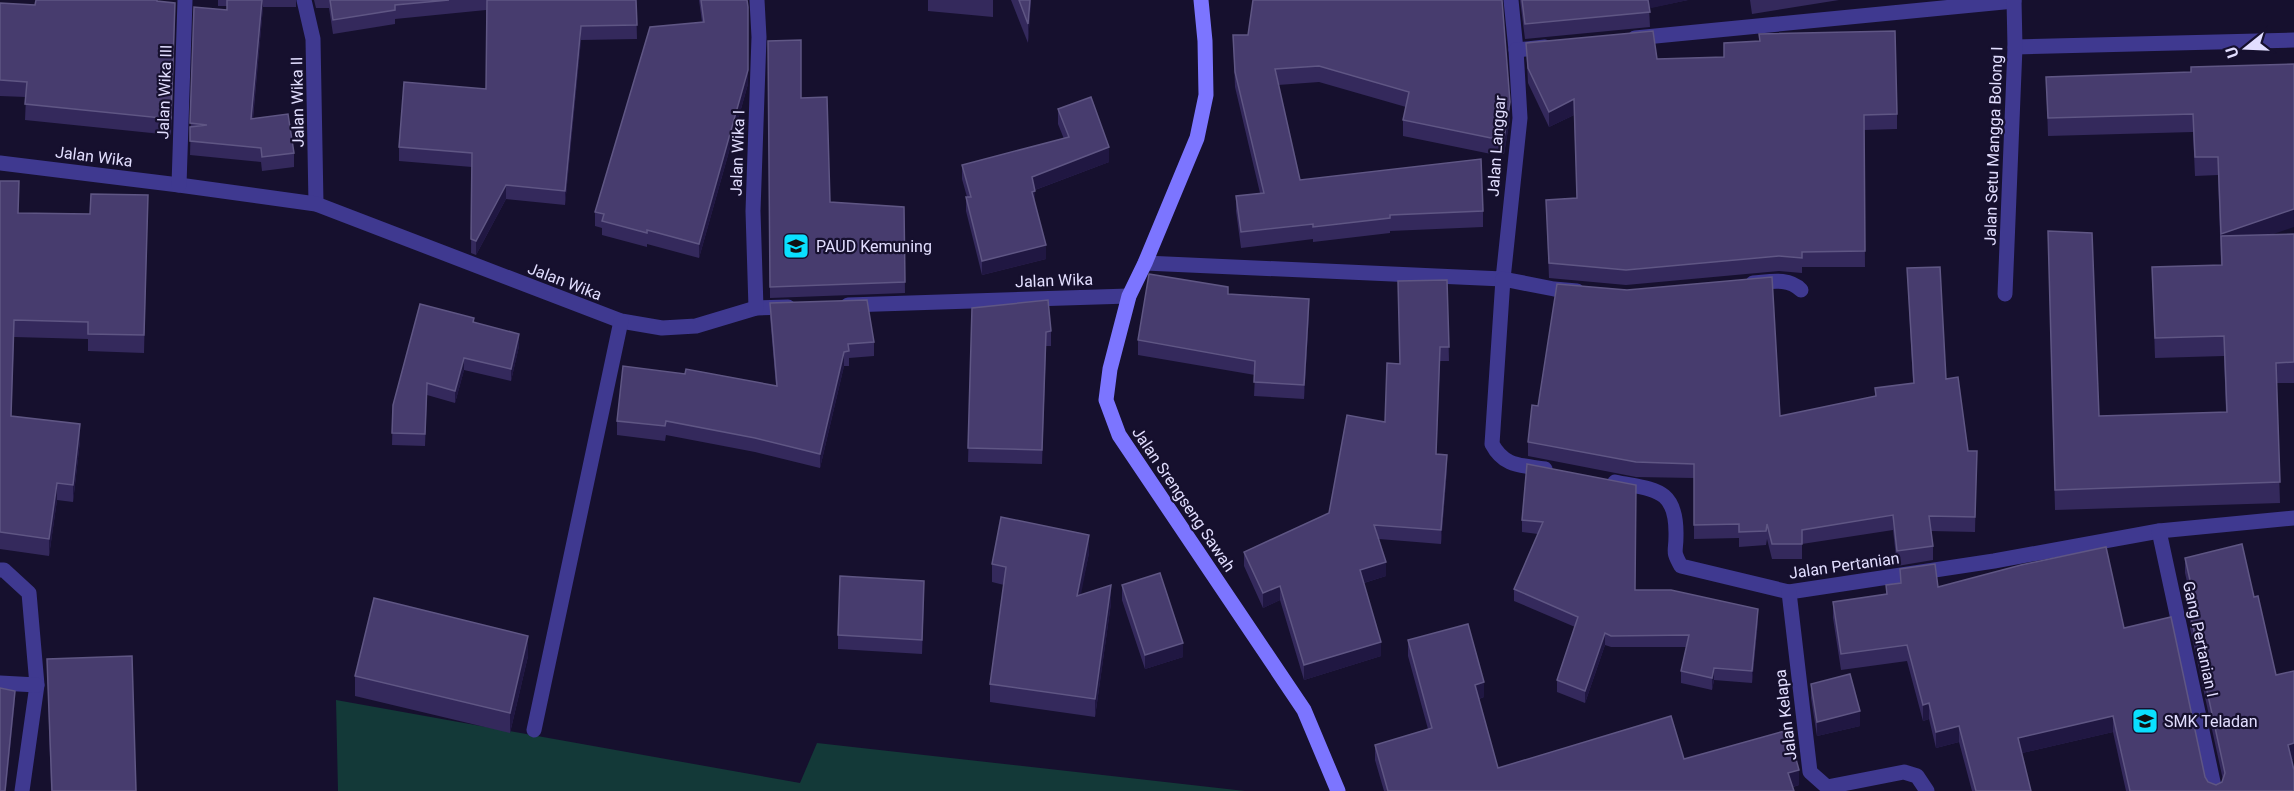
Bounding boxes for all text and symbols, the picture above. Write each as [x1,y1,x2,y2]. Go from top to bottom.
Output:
north arrow [2216,18,2276,78]
street label: Jalan Wika III [153,44,176,140]
text: U [2222,45,2243,60]
street label: Jalan Setu Mangga Bolong I [1981,46,2006,246]
street label: Jalan Wika II [287,57,308,147]
street label: Jalan Langgar [1483,94,1510,197]
street label: Jalan Wika I [727,110,748,196]
street label: Jalan Wika [54,142,134,171]
school or university icon: PAUD Kemuning [781,231,811,261]
place label: PAUD Kemuning [816,237,932,256]
street label: Jalan Wika [525,259,605,304]
street label: Jalan Wika [1015,270,1093,291]
street label: Jalan Srengseng Sawah [1128,423,1239,575]
street label: Jalan Pertanian [1788,548,1901,583]
street label: Gang Pertanian I [2179,579,2222,699]
street label: Jalan Kelapa [1770,668,1801,762]
school or university icon: SMK Teladan [2130,706,2160,736]
place label: SMK Teladan [2164,712,2258,731]

